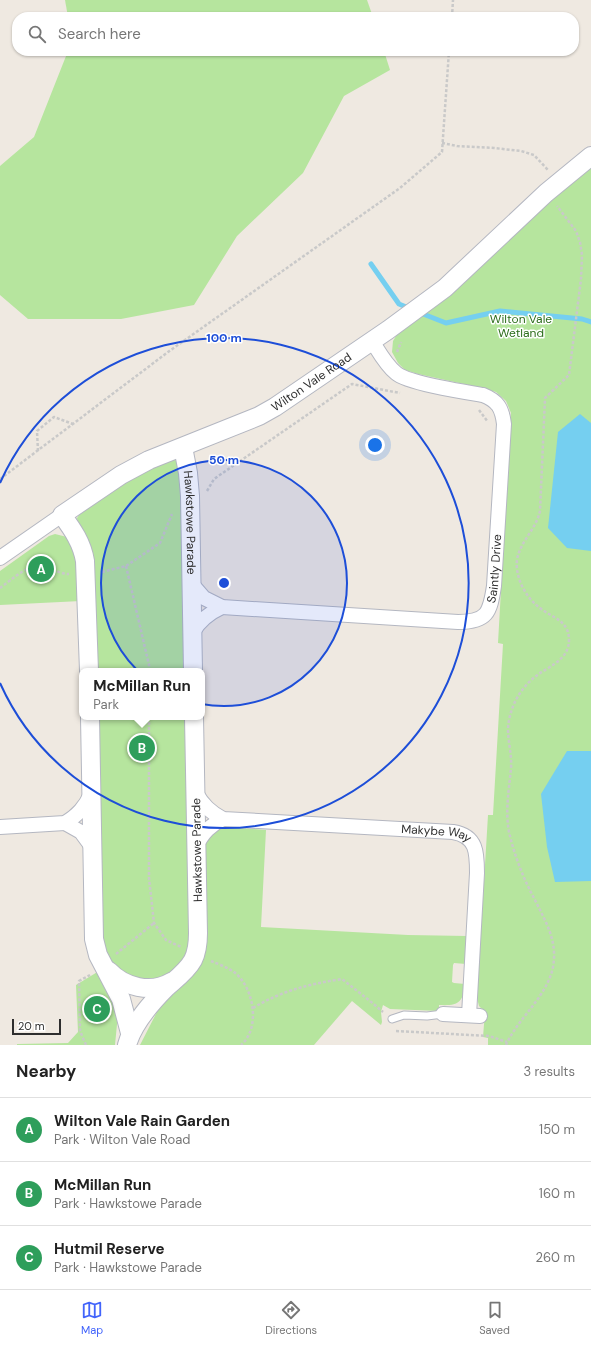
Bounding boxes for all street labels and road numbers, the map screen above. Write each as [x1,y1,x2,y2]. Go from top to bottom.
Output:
street label: Wilton Vale Road [268,349,355,415]
street label: Hawkstowe Parade [180,470,199,575]
street label: Saintly Drive [483,533,505,605]
street label: Hawkstowe Parade [188,798,206,902]
street label: Makybe Way [401,821,475,846]

